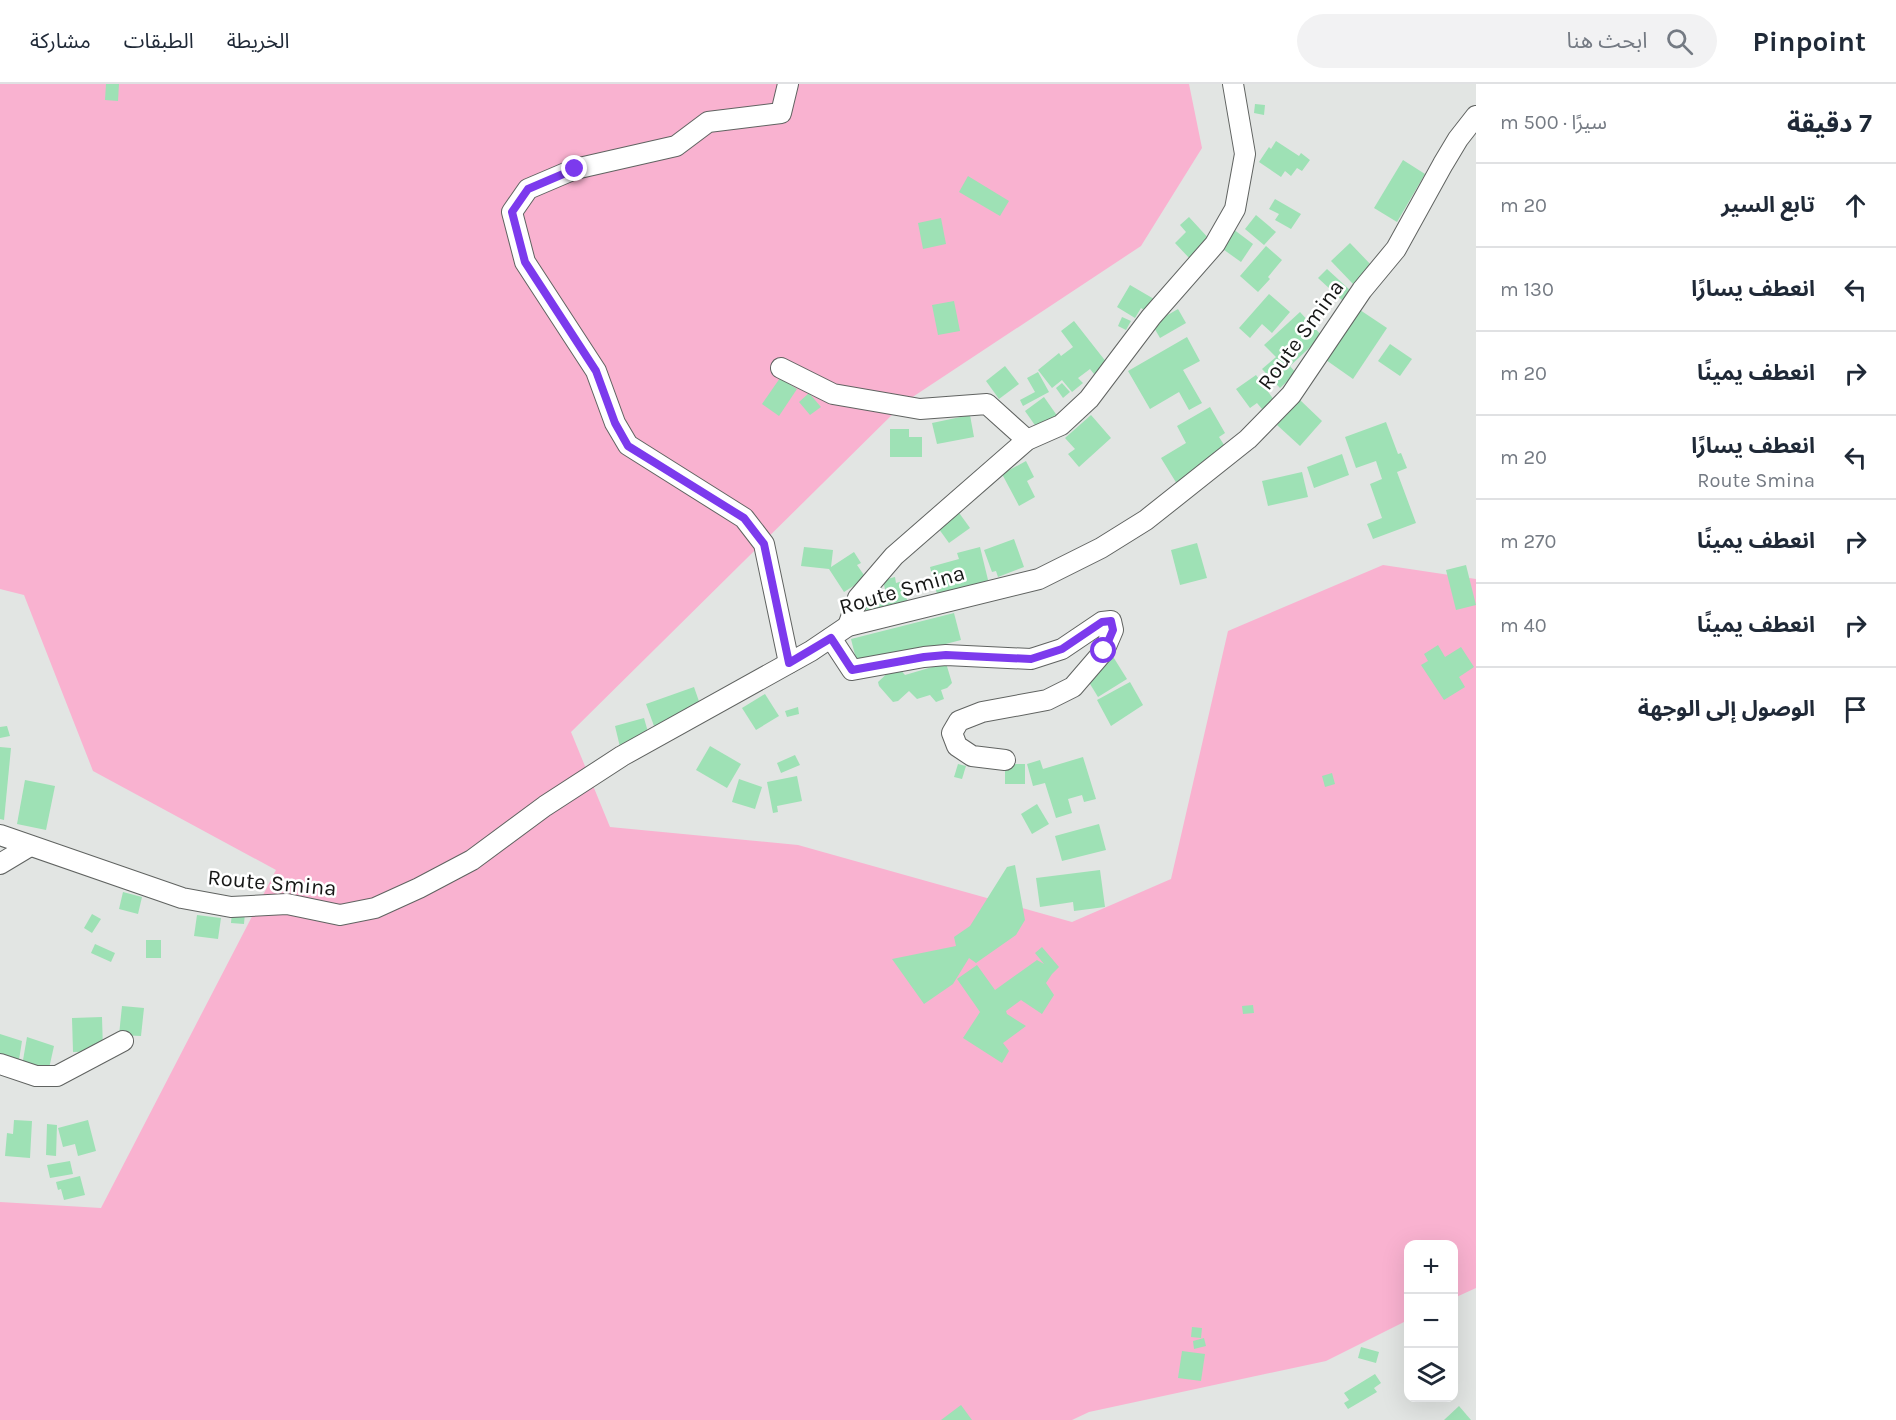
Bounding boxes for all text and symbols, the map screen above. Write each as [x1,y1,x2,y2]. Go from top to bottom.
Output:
search box [1297,14,1717,68]
icon: search [1663,25,1696,58]
text: Pinpoint [1753,25,1866,58]
text: ابحث هنا [1567,28,1648,54]
text: مشاركة [30,29,91,53]
text: الطبقات [124,29,194,53]
text: الخريطة [227,29,290,53]
text: 7 دقيقة [1787,108,1872,139]
text: سيرًا · 500 m [1500,111,1607,134]
route end [561,155,587,181]
icon: ahead [1839,189,1872,222]
text: تابع السير [1721,192,1815,218]
text: 20 m [1500,194,1547,217]
icon: left [1839,273,1872,306]
street label: Route Smina [1252,275,1350,395]
text: انعطف يسارًا [1691,276,1815,302]
text: 130 m [1500,278,1554,301]
icon: right [1839,357,1872,390]
text: انعطف يمينًا [1697,360,1815,386]
text: 20 m [1500,362,1547,385]
text: انعطف يسارًا [1691,433,1815,459]
icon: left [1839,441,1872,474]
text: 20 m [1500,446,1547,469]
text: Route Smina [1697,469,1815,492]
icon: right [1839,525,1872,558]
text: انعطف يمينًا [1697,528,1815,554]
text: 270 m [1500,530,1556,553]
street label: Route Smina [836,560,968,620]
icon: right [1839,609,1872,642]
text: انعطف يمينًا [1697,612,1815,638]
text: 40 m [1500,614,1547,637]
route start [1090,637,1116,663]
icon: arrive [1839,693,1872,726]
text: الوصول إلى الوجهة [1638,696,1815,722]
street label: Route Smina [206,864,338,902]
map controls [1404,1240,1458,1402]
button: + [1404,1240,1458,1294]
button: − [1404,1294,1458,1348]
button: layers [1404,1348,1458,1402]

